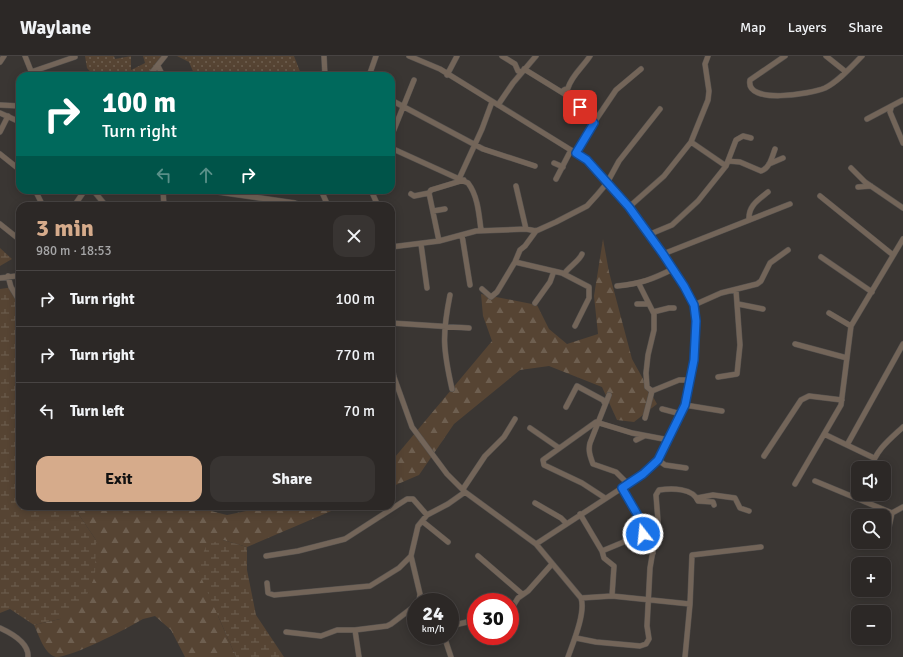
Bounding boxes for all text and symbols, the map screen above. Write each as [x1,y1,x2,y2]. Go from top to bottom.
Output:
text: Waylane [20,16,91,40]
text: Map [740,19,766,36]
text: Layers [788,19,827,36]
text: Share [849,19,883,36]
text: 100 m [102,86,176,120]
icon: right [36,88,88,140]
pin [563,90,597,124]
icon: arrive [569,96,591,118]
text: Turn right [102,120,177,142]
icon: left [153,164,175,186]
icon: ahead [195,164,217,186]
icon: right [237,164,259,186]
text: 3 min [36,213,94,243]
button: close [333,215,375,257]
text: 980 m · 18:53 [36,243,112,259]
icon: right [36,288,58,310]
text: Turn right [70,290,135,308]
text: 100 m [335,290,375,308]
icon: right [36,344,58,366]
text: Turn right [70,346,135,364]
text: 770 m [335,346,375,364]
icon: left [36,400,58,422]
text: Turn left [70,402,124,420]
text: 70 m [344,402,375,420]
button: Exit [36,456,202,502]
button: Share [210,456,375,502]
map controls [851,461,891,645]
button: sound [851,461,891,501]
button: search [851,509,891,549]
position arrow [622,513,664,555]
button: + [851,557,891,597]
speed limit sign: 30 [467,593,519,645]
text: 24 [422,601,444,626]
button: − [851,605,891,645]
text: km/h [422,623,444,635]

